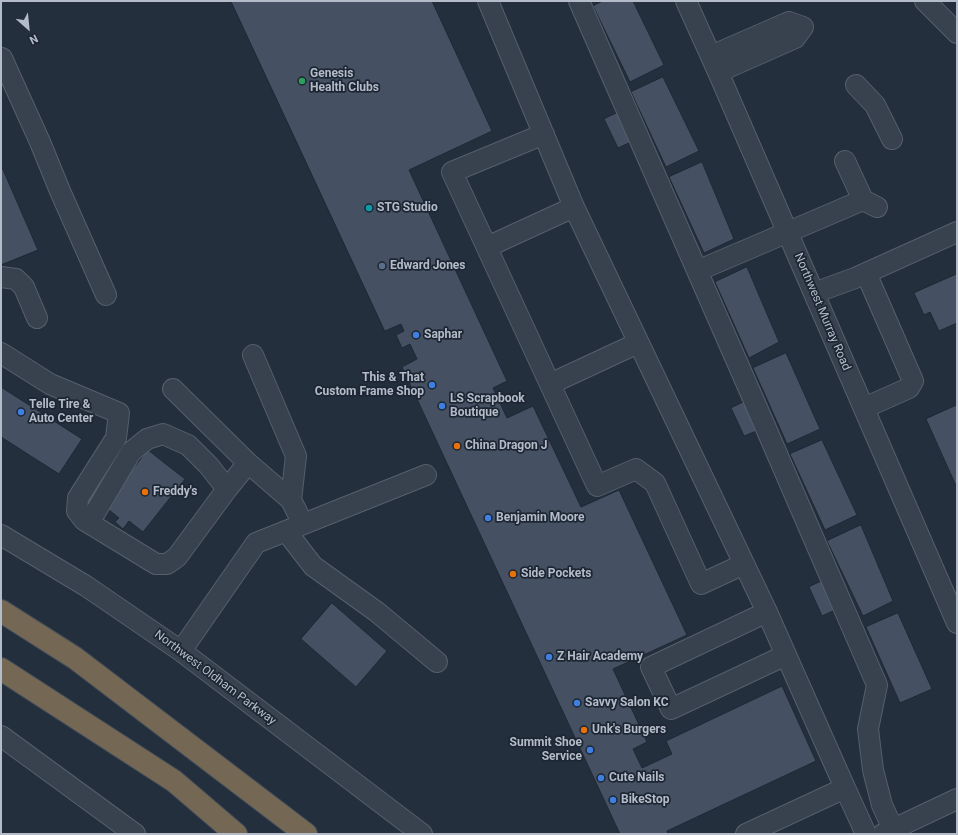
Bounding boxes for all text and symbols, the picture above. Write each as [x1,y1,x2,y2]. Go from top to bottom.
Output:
north arrow [8,8,48,48]
text: N [27,32,40,47]
place label: Genesis Health Clubs [310,67,379,95]
marker: Genesis Health Clubs [297,76,307,86]
place label: STG Studio [377,201,438,215]
marker: STG Studio [364,203,374,213]
street label: Northwest Murray Road [791,251,853,373]
place label: Edward Jones [390,259,465,273]
marker: Edward Jones [377,261,387,271]
place label: Saphar [424,328,462,342]
marker: Saphar [411,330,421,340]
place label: This & That Custom Frame Shop [315,371,424,399]
marker: This & That Custom Frame Shop [427,380,437,390]
place label: LS Scrapbook Boutique [450,392,525,420]
place label: Telle Tire & Auto Center [29,398,93,426]
marker: LS Scrapbook Boutique [437,401,447,411]
marker: Telle Tire & Auto Center [16,407,26,417]
place label: China Dragon J [465,439,547,453]
marker: China Dragon J [452,441,462,451]
place label: Freddy's [153,485,197,499]
marker: Freddy's [140,487,150,497]
place label: Benjamin Moore [496,511,585,525]
marker: Benjamin Moore [483,513,493,523]
place label: Side Pockets [521,567,591,581]
marker: Side Pockets [508,569,518,579]
street label: Northwest Oldham Parkway [151,628,279,728]
place label: Z Hair Academy [557,650,643,664]
marker: Z Hair Academy [544,652,554,662]
place label: Savvy Salon KC [585,696,669,710]
marker: Savvy Salon KC [572,698,582,708]
place label: Unk's Burgers [592,723,666,737]
marker: Unk's Burgers [579,725,589,735]
place label: Summit Shoe Service [510,736,582,764]
marker: Summit Shoe Service [585,745,595,755]
place label: Cute Nails [609,771,664,785]
marker: Cute Nails [596,773,606,783]
place label: BikeStop [621,793,669,807]
marker: BikeStop [608,795,618,805]

